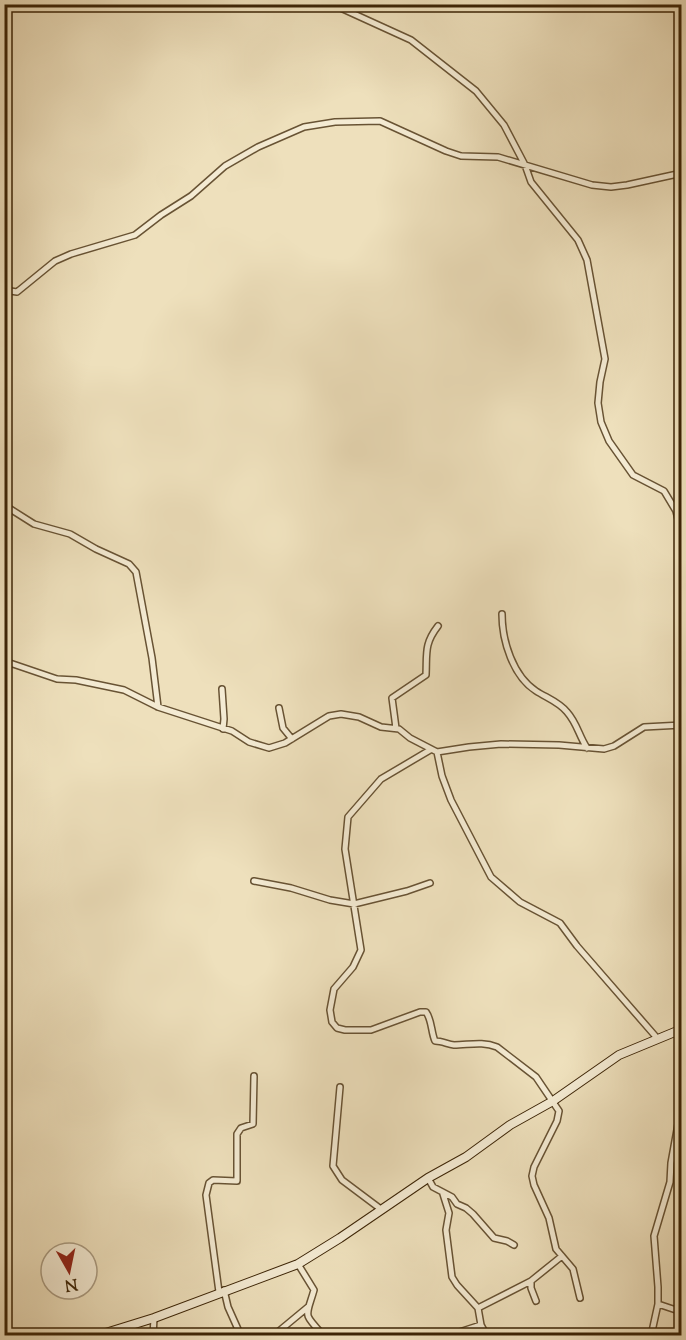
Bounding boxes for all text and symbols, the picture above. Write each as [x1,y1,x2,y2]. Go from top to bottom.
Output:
north arrow [39,1241,99,1301]
text: N [63,1271,79,1296]

